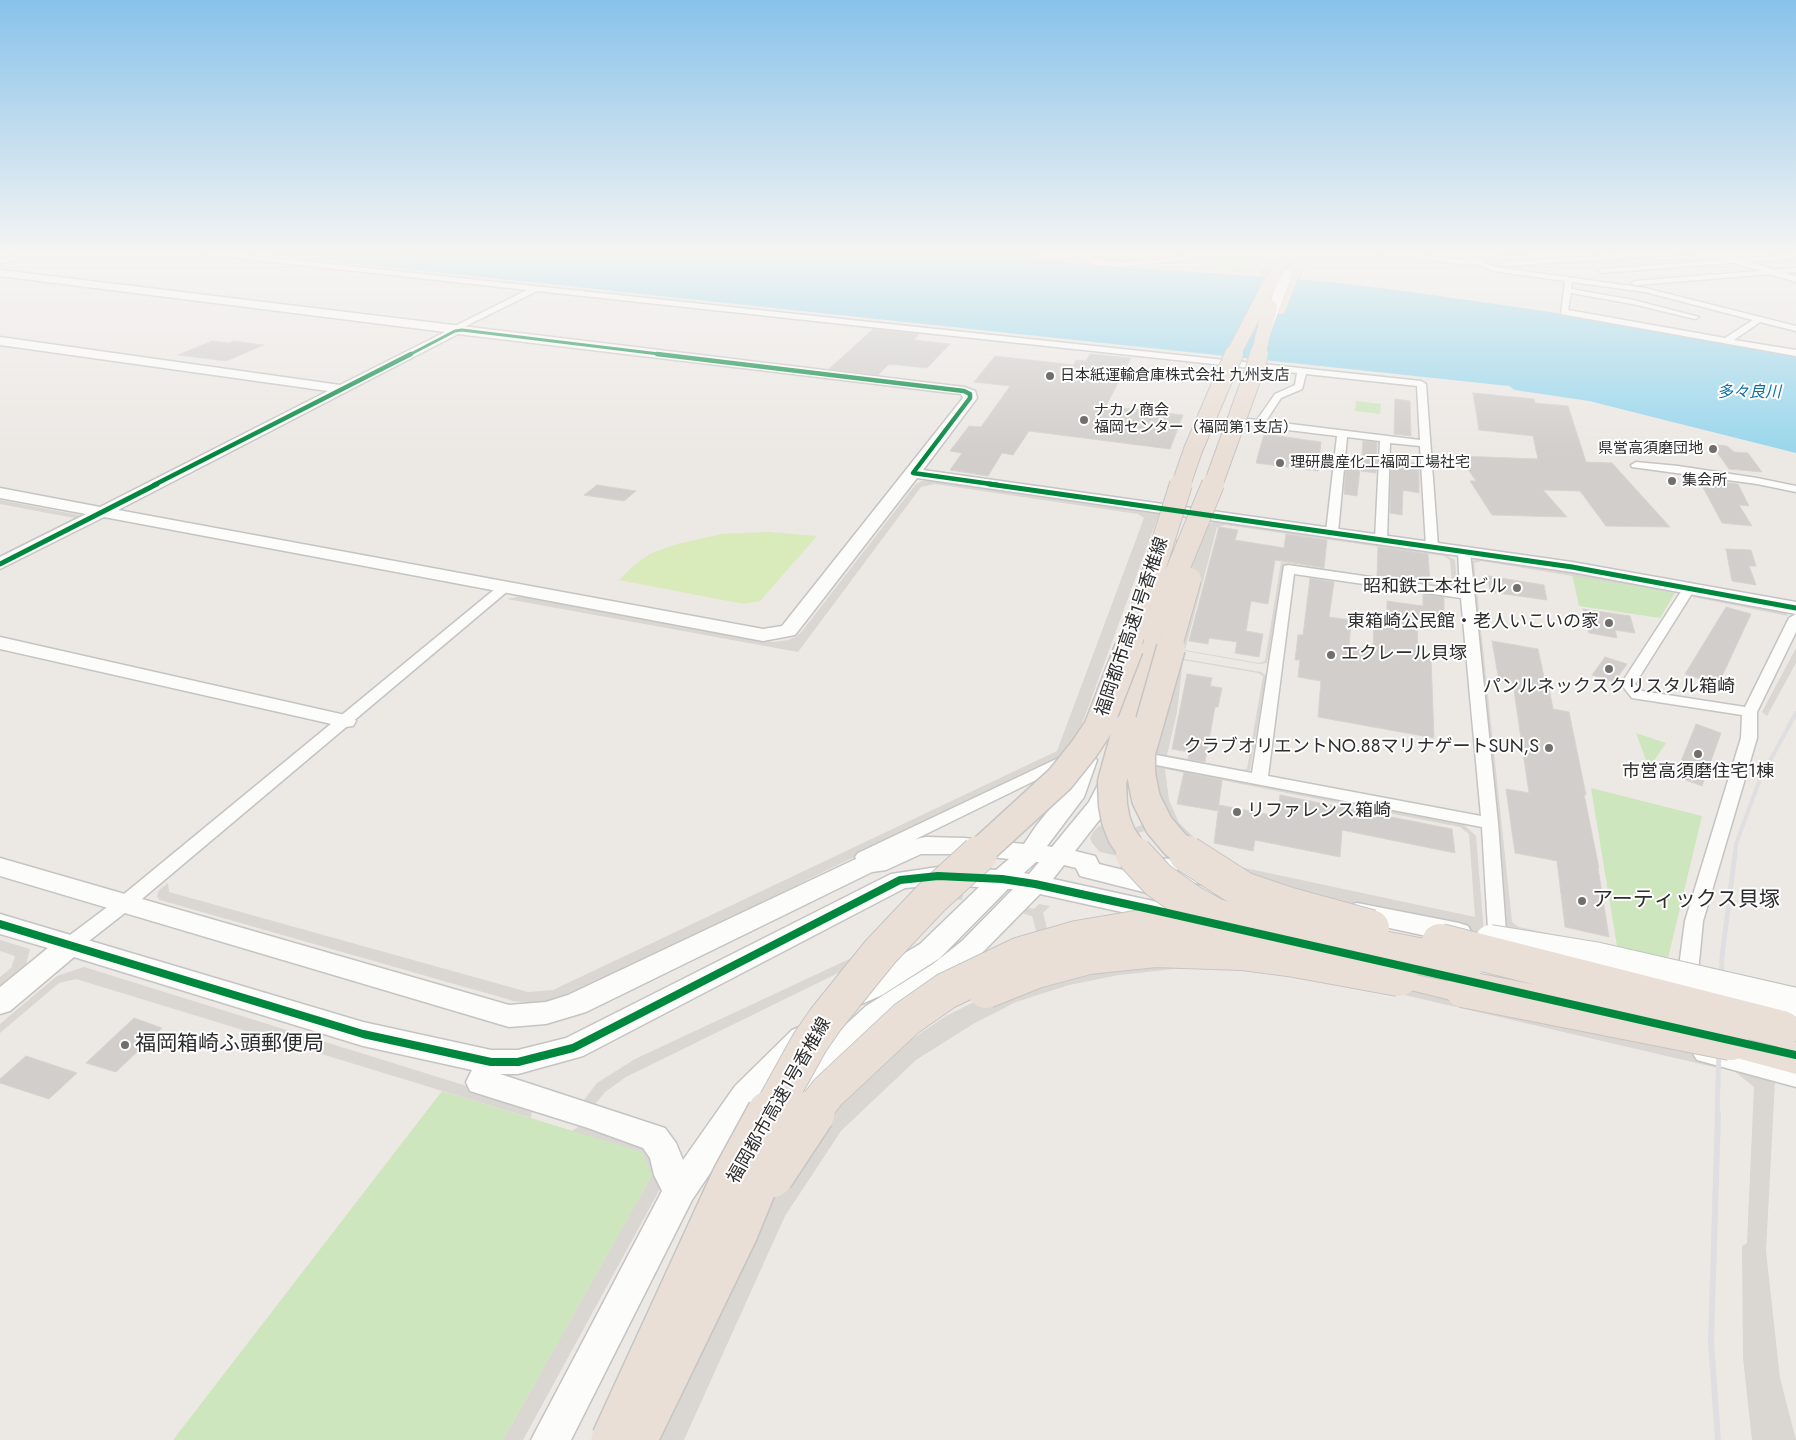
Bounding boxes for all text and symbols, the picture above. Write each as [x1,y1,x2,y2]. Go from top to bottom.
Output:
place label: 日本紙運輸倉庫株式会社 九州支店 [1060,367,1289,385]
marker: 日本紙運輸倉庫株式会社 九州支店 [1044,370,1056,382]
water label: 多々良川 [1717,383,1781,403]
place label: ナカノ商会 福岡センター（福岡第１支店） [1094,402,1298,437]
marker: ナカノ商会 福岡センター（福岡第１支店） [1078,414,1090,426]
place label: 県営高須磨団地 [1598,440,1703,458]
marker: 県営高須磨団地 [1707,443,1719,455]
place label: 理研農産化工福岡工場社宅 [1290,454,1470,472]
marker: 理研農産化工福岡工場社宅 [1274,457,1286,469]
place label: 集会所 [1682,472,1727,490]
marker: 集会所 [1666,475,1678,487]
street label: 福岡都市高速1号香椎線 [1092,535,1174,719]
place label: 昭和鉄工本社ビル [1363,577,1507,599]
marker: 昭和鉄工本社ビル [1511,582,1523,594]
place label: 東箱崎公民館・老人いこいの家 [1347,612,1599,634]
marker: 東箱崎公民館・老人いこいの家 [1603,617,1615,629]
place label: エクレール貝塚 [1341,644,1467,666]
marker: エクレール貝塚 [1325,649,1337,661]
marker: パンルネックスクリスタル箱崎 [1603,663,1615,675]
place label: パンルネックスクリスタル箱崎 [1483,677,1735,699]
place label: クラブオリエントNO.88マリナゲートSUN,S [1184,737,1539,759]
marker: クラブオリエントNO.88マリナゲートSUN,S [1543,742,1555,754]
marker: 市営高須磨住宅1棟 [1692,748,1704,760]
place label: 市営高須磨住宅1棟 [1622,762,1774,784]
place label: リファレンス箱崎 [1247,801,1391,823]
marker: リファレンス箱崎 [1231,806,1243,818]
place label: アーティックス貝塚 [1592,888,1780,914]
marker: アーティックス貝塚 [1576,895,1588,907]
street label: 福岡都市高速1号香椎線 [724,1014,836,1188]
place label: 福岡箱崎ふ頭郵便局 [135,1032,324,1058]
marker: 福岡箱崎ふ頭郵便局 [119,1039,131,1051]

